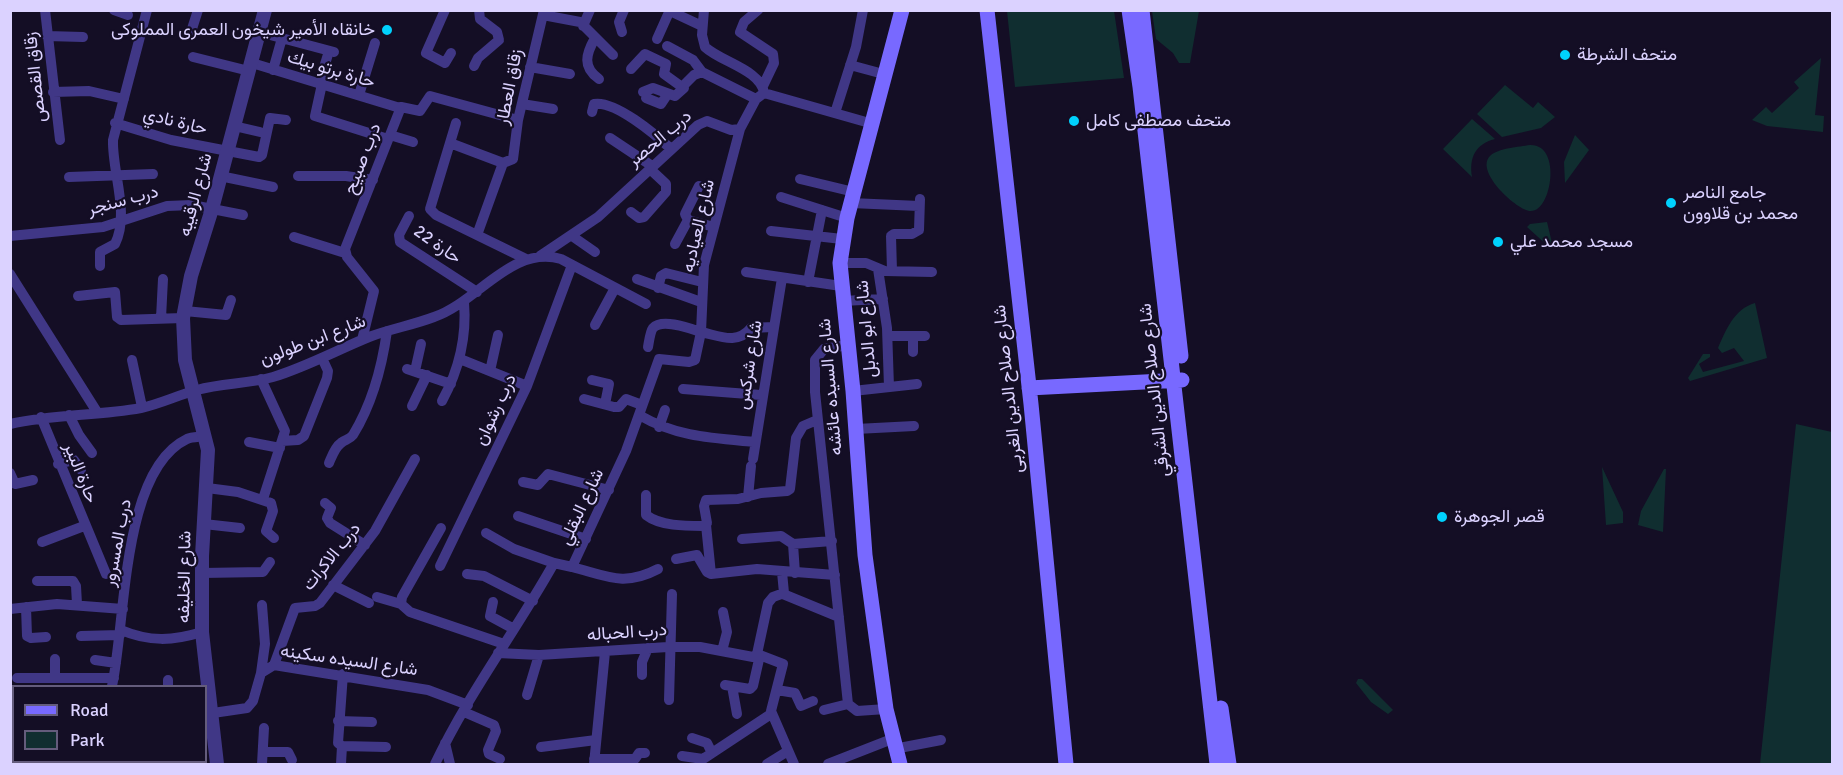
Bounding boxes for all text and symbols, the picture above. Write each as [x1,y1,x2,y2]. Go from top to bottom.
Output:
place label: خانقاه الأمير شيخون العمرى المملوكى [111,19,375,41]
marker: خانقاه الأمير شيخون العمرى المملوكى [380,23,394,37]
street label: زقاق القصص [21,31,51,123]
place label: متحف الشرطة [1577,44,1677,66]
street label: حارة برتو بيك [285,46,377,94]
street label: زقاق العطار [492,47,528,127]
marker: متحف الشرطة [1558,48,1572,62]
street label: حارة نادي [141,104,209,140]
street label: درب الحصر [624,106,696,172]
place label: متحف مصطفى كامل [1086,110,1231,132]
marker: متحف مصطفى كامل [1067,114,1081,128]
street label: درب صبيح [340,120,386,198]
street label: شارع الرقيبه [174,151,218,239]
street label: شارع العياديه [678,177,720,275]
street label: درب سنجر [85,181,161,221]
place label: جامع الناصر محمد بن قلاوون [1683,182,1798,224]
marker: جامع الناصر محمد بن قلاوون [1664,196,1678,210]
street label: حارة 22 [409,221,465,269]
place label: مسجد محمد علي [1510,231,1633,253]
marker: مسجد محمد علي [1491,235,1505,249]
street label: شارع ابو الدبل [852,279,882,379]
street label: شارع صلاح الدين الشرقي [1135,302,1175,478]
street label: شارع صلاح الدين الغربى [989,304,1029,474]
street label: شارع ابن طولون [257,311,369,371]
street label: شارع السيده عائشه [814,318,848,456]
street label: شارع شركس [732,319,768,411]
street label: درب رشوان [470,371,522,449]
street label: حارة البير [58,439,102,507]
street label: شارع البقلي [555,465,609,549]
street label: درب المسرور [99,497,137,589]
place label: قصر الجوهرة [1454,506,1545,528]
marker: قصر الجوهرة [1435,510,1449,524]
street label: درب الاكرات [298,519,366,595]
street label: شارع الخليفه [173,531,197,623]
street label: درب الحباله [586,619,668,647]
street label: شارع السيده سكينه [279,641,419,681]
legend [12,685,207,763]
text: Road [70,699,109,721]
text: Park [70,729,105,751]

